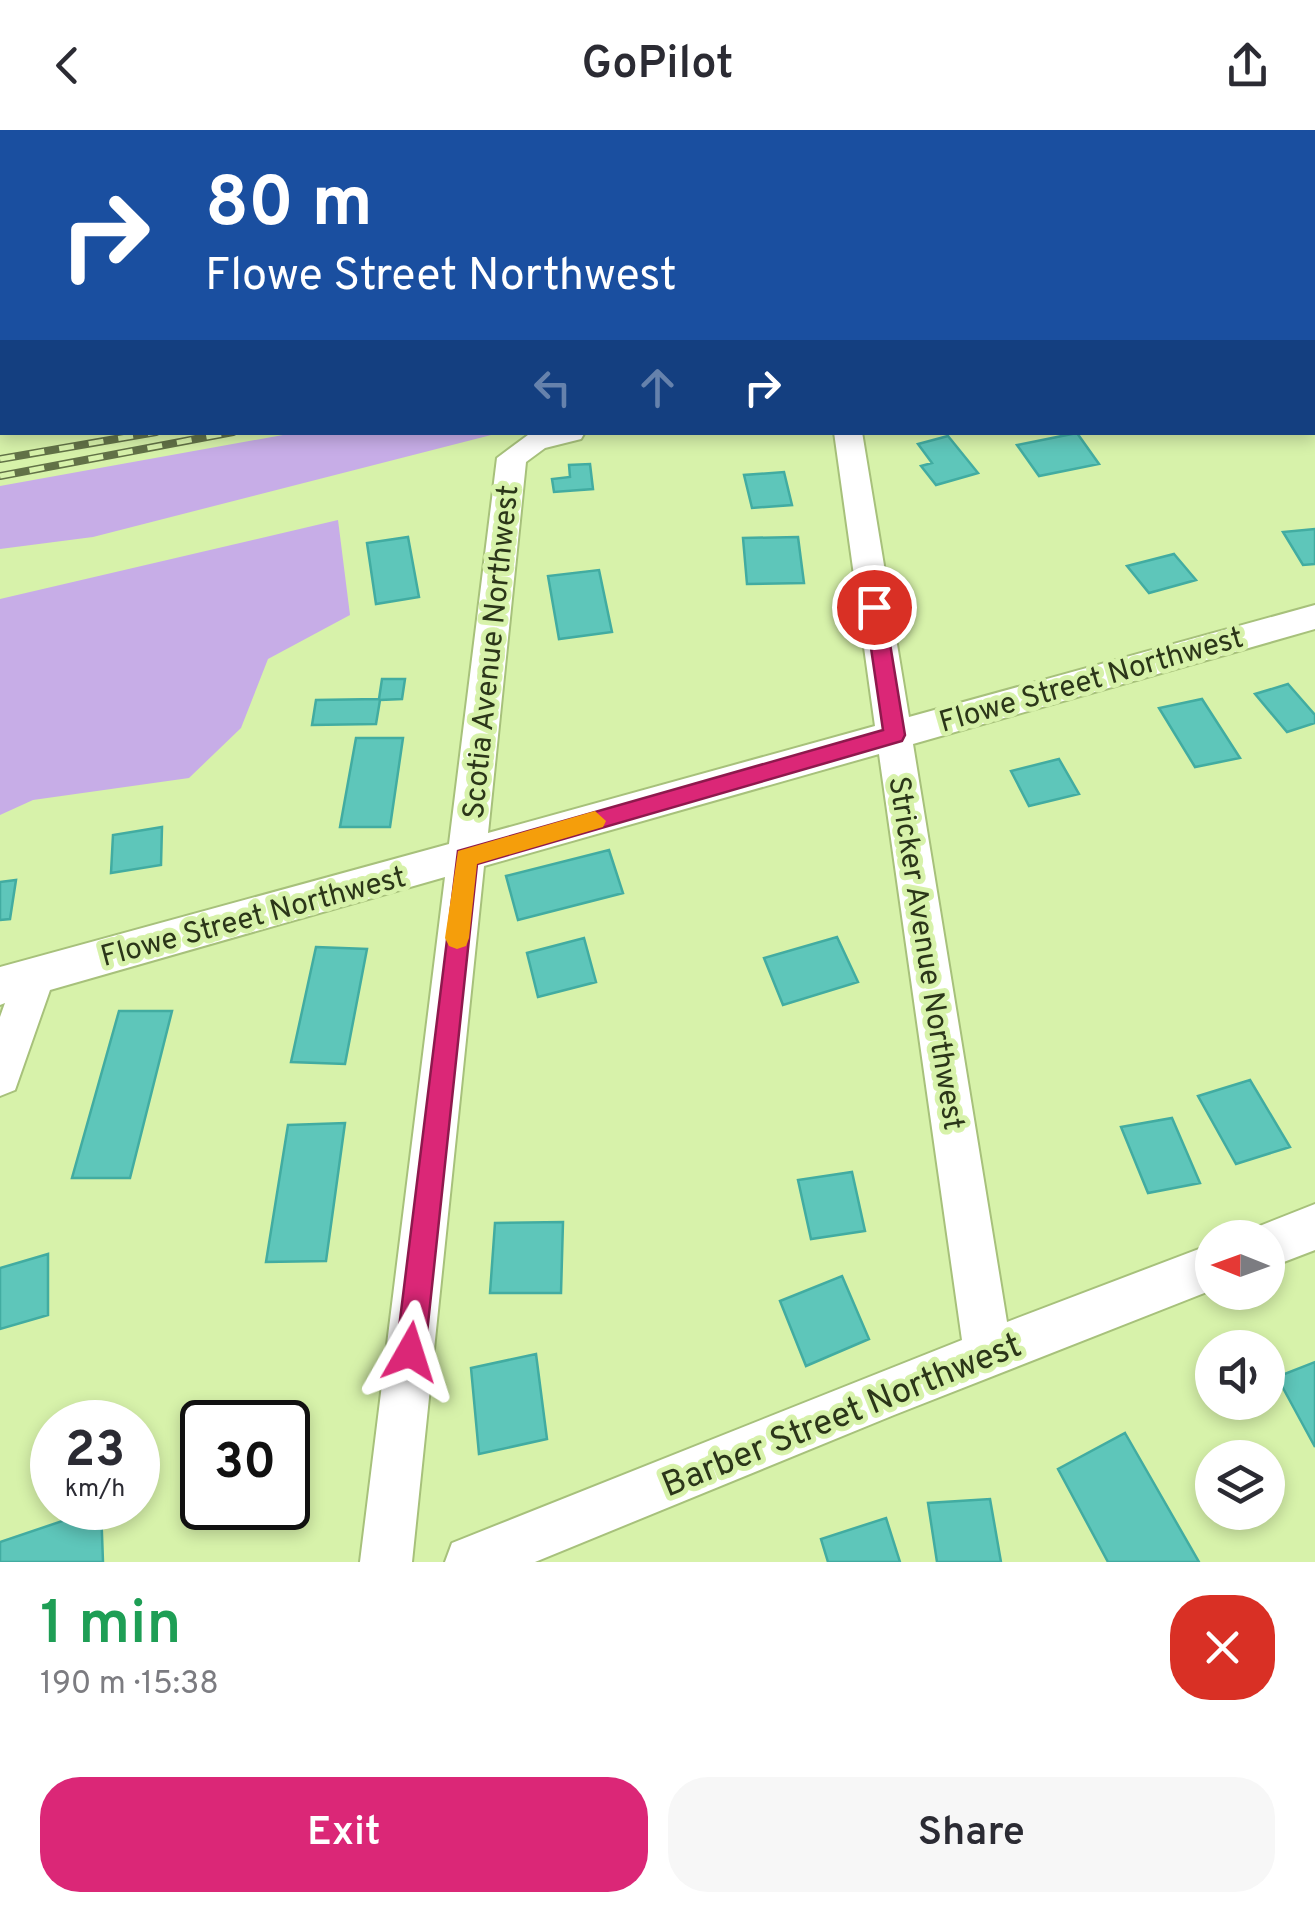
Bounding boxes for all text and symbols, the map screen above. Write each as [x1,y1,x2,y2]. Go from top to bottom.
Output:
text: GoPilot [581,37,734,94]
icon: back [40,38,95,93]
icon: share [1220,38,1275,93]
text: 80 m [205,162,373,251]
icon: right [40,170,170,300]
text: Flowe Street Northwest [205,249,677,306]
icon: left [525,360,580,415]
icon: ahead [630,360,685,415]
icon: right [735,360,790,415]
street label: Scotia Avenue Northwest [457,483,528,821]
pin [832,565,917,650]
icon: arrive [847,580,902,635]
street label: Flowe Street Northwest [935,620,1248,743]
street label: Stricker Avenue Northwest [878,774,971,1133]
street label: Flowe Street Northwest [97,860,410,977]
north arrow [1195,1220,1285,1310]
map controls [1195,1220,1285,1530]
position arrow [358,1300,462,1404]
street label: Barber Street Northwest [656,1324,1028,1509]
button: sound [1195,1330,1285,1420]
speed limit sign: 30 [180,1400,310,1530]
text: 23 [65,1421,125,1484]
button: layers [1195,1440,1285,1530]
text: km/h [65,1474,125,1506]
text: 1 min [40,1589,181,1665]
button: close [1170,1595,1275,1700]
text: 190 m · 15:38 [40,1665,219,1705]
button: Exit [40,1777,648,1892]
button: Share [668,1777,1275,1892]

